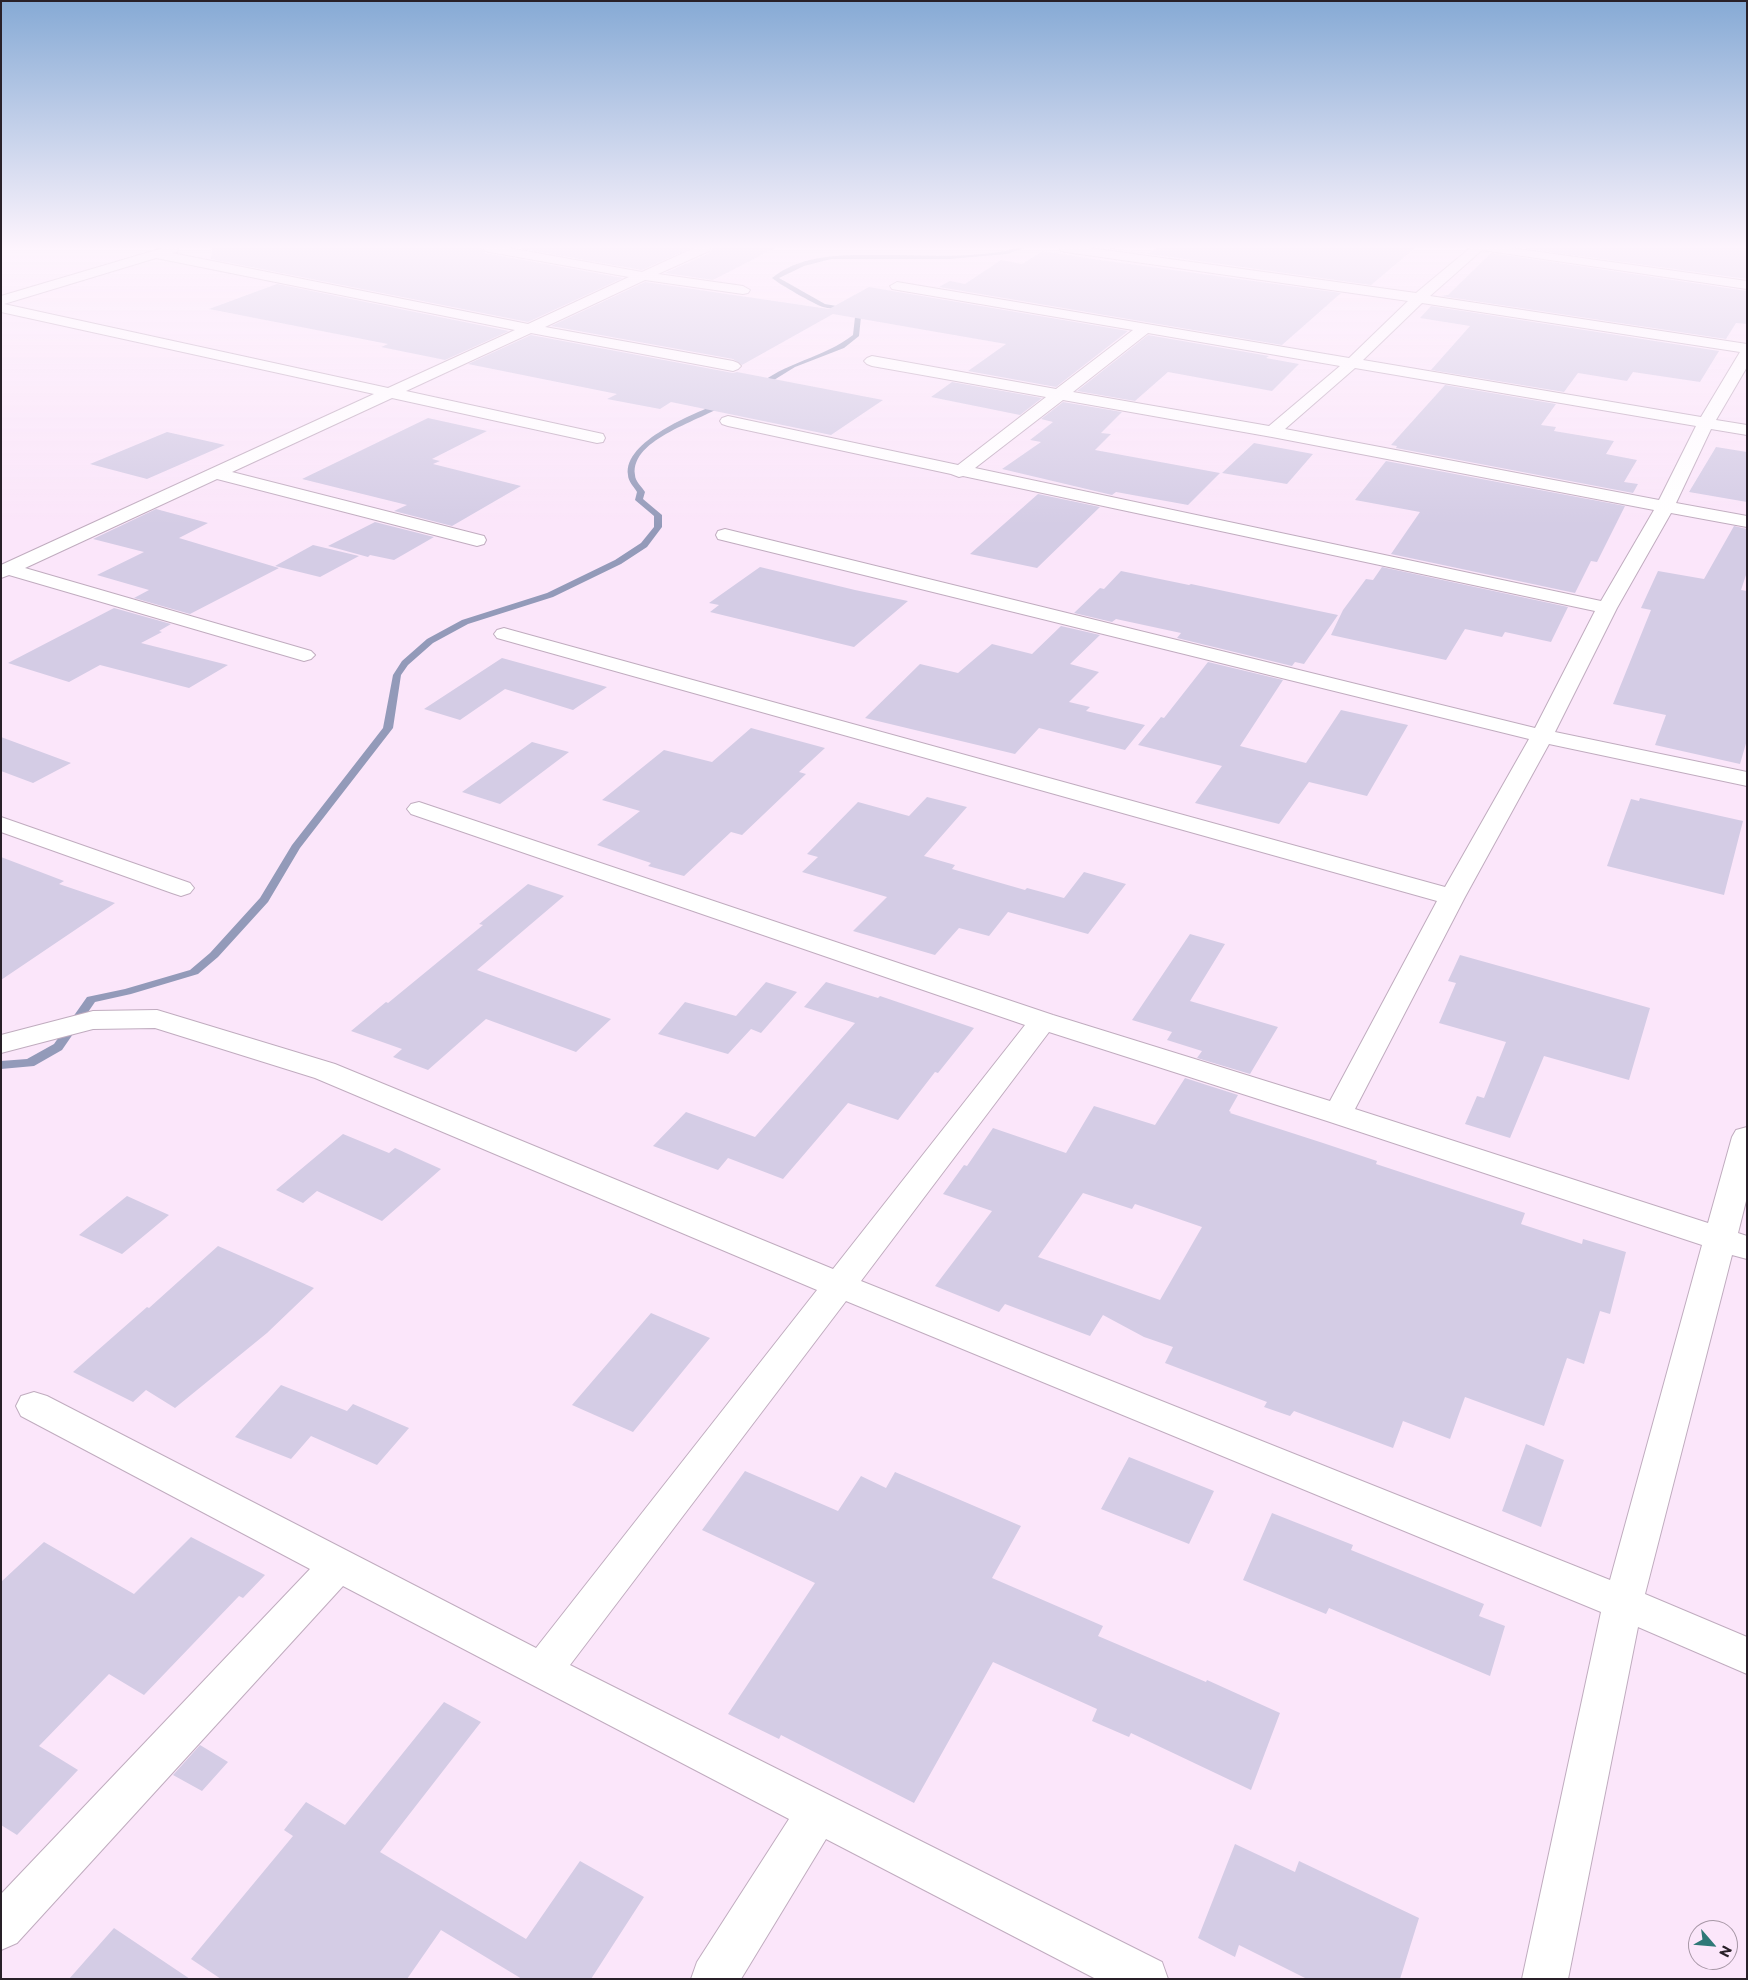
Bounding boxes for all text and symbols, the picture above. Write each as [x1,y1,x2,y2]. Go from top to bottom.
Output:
north arrow [1688,1920,1738,1970]
text: N [1716,1943,1736,1960]

